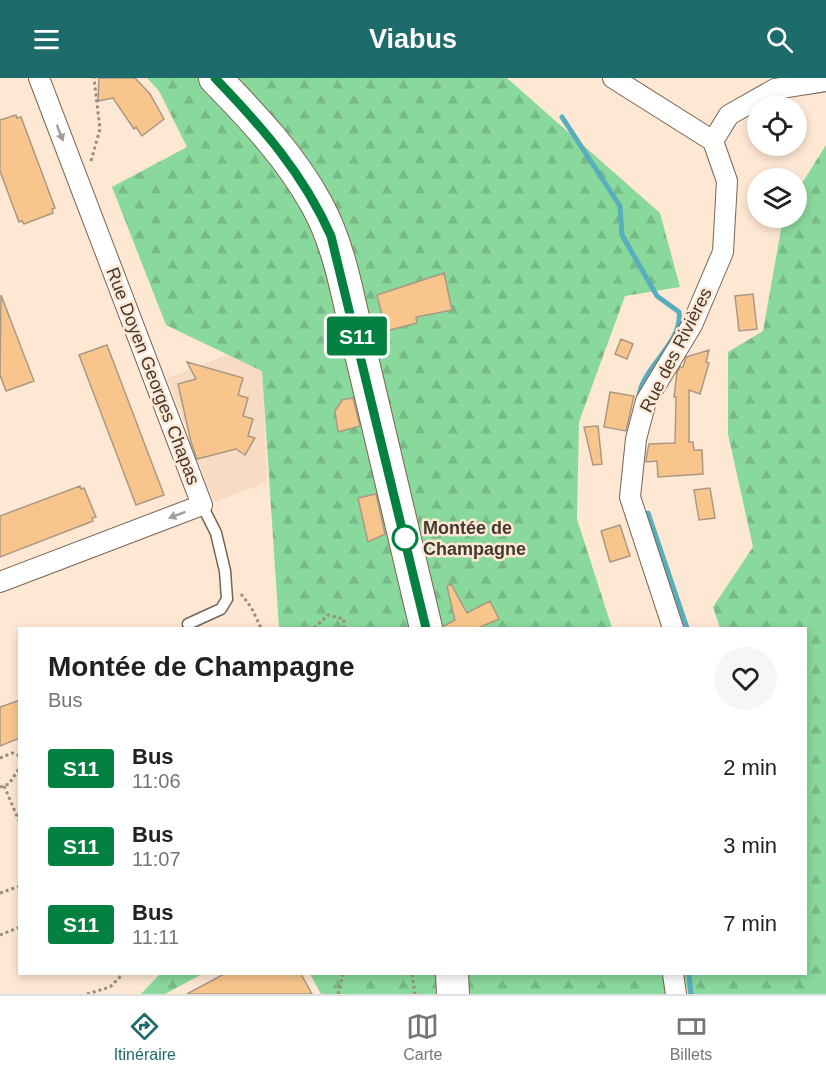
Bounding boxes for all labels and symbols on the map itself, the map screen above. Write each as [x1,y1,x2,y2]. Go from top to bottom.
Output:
one-way arrow [56,124,66,142]
street label: Rue Doyen Georges Chapas [102,265,204,487]
street label: Rue des Rivières [636,284,716,416]
line badge: S11 [322,316,392,356]
one-way arrow [167,510,185,520]
place label: Montée de Champagne [423,518,526,559]
marker: Montée de Champagne [392,525,418,551]

